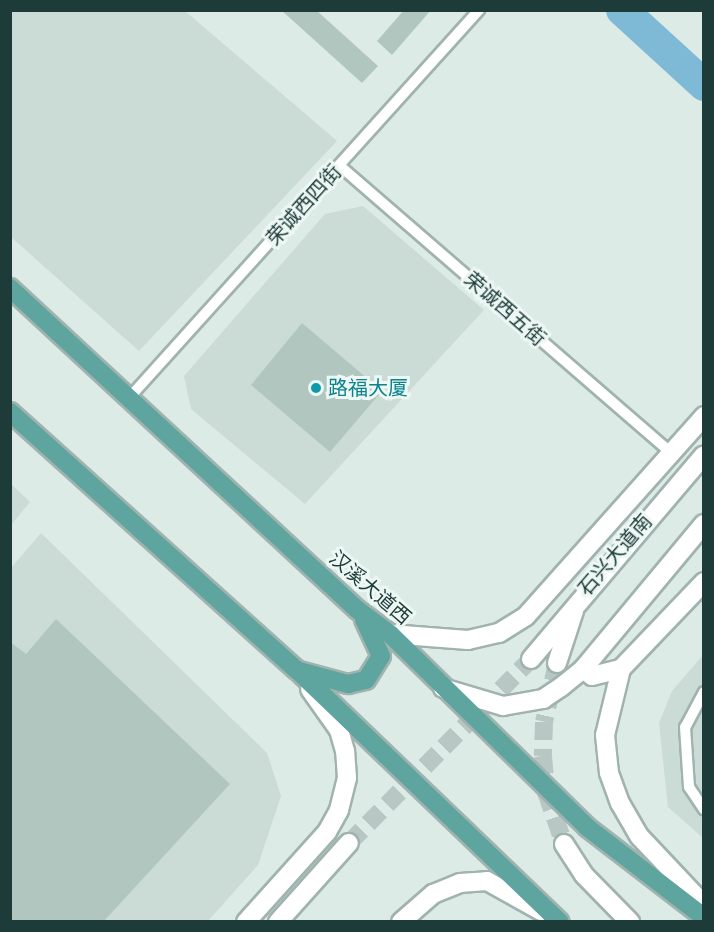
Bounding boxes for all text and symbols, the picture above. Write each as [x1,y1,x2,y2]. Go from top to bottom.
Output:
street label: 荣诚西四街 [262,160,346,250]
street label: 荣诚西五街 [459,267,551,351]
place label: 路福大厦 [328,376,408,400]
marker: 路福大厦 [309,381,323,395]
street label: 石兴大道南 [573,509,657,601]
street label: 汉溪大道西 [324,546,416,630]

